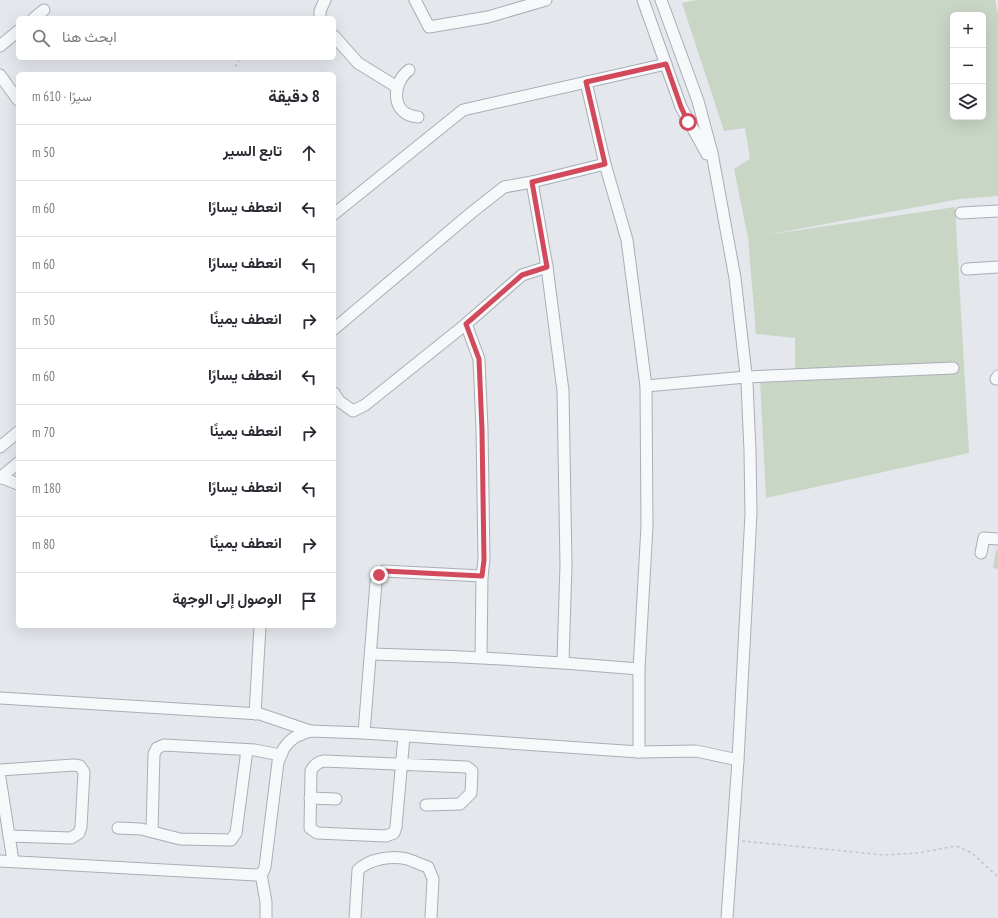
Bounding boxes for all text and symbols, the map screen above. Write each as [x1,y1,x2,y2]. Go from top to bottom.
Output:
map controls [950,12,986,120]
button: + [950,12,986,48]
search box [16,16,336,60]
icon: search [30,27,52,49]
text: ابحث هنا [62,27,117,46]
button: − [950,48,986,84]
button: layers [950,84,986,120]
text: 8 دقيقة [268,85,320,107]
text: سيرًا · 610 m [32,88,92,105]
route start [679,113,697,131]
text: تابع السير [223,141,282,160]
icon: ahead [298,142,320,164]
text: 50 m [32,144,55,161]
text: انعطف يسارًا [208,197,282,216]
icon: left [298,198,320,220]
text: 60 m [32,200,55,217]
text: انعطف يسارًا [208,253,282,272]
icon: left [298,254,320,276]
text: 60 m [32,256,55,273]
text: انعطف يمينًا [210,309,282,328]
icon: right [298,310,320,332]
text: 50 m [32,312,55,329]
text: انعطف يسارًا [208,365,282,384]
icon: left [298,366,320,388]
text: 60 m [32,368,55,385]
text: انعطف يمينًا [210,421,282,440]
icon: right [298,422,320,444]
text: 70 m [32,424,55,441]
text: انعطف يسارًا [208,477,282,496]
icon: left [298,478,320,500]
text: 180 m [32,480,61,497]
text: انعطف يمينًا [210,533,282,552]
icon: right [298,534,320,556]
text: 80 m [32,536,55,553]
route end [370,566,388,584]
text: الوصول إلى الوجهة [172,589,282,608]
icon: arrive [298,590,320,612]

